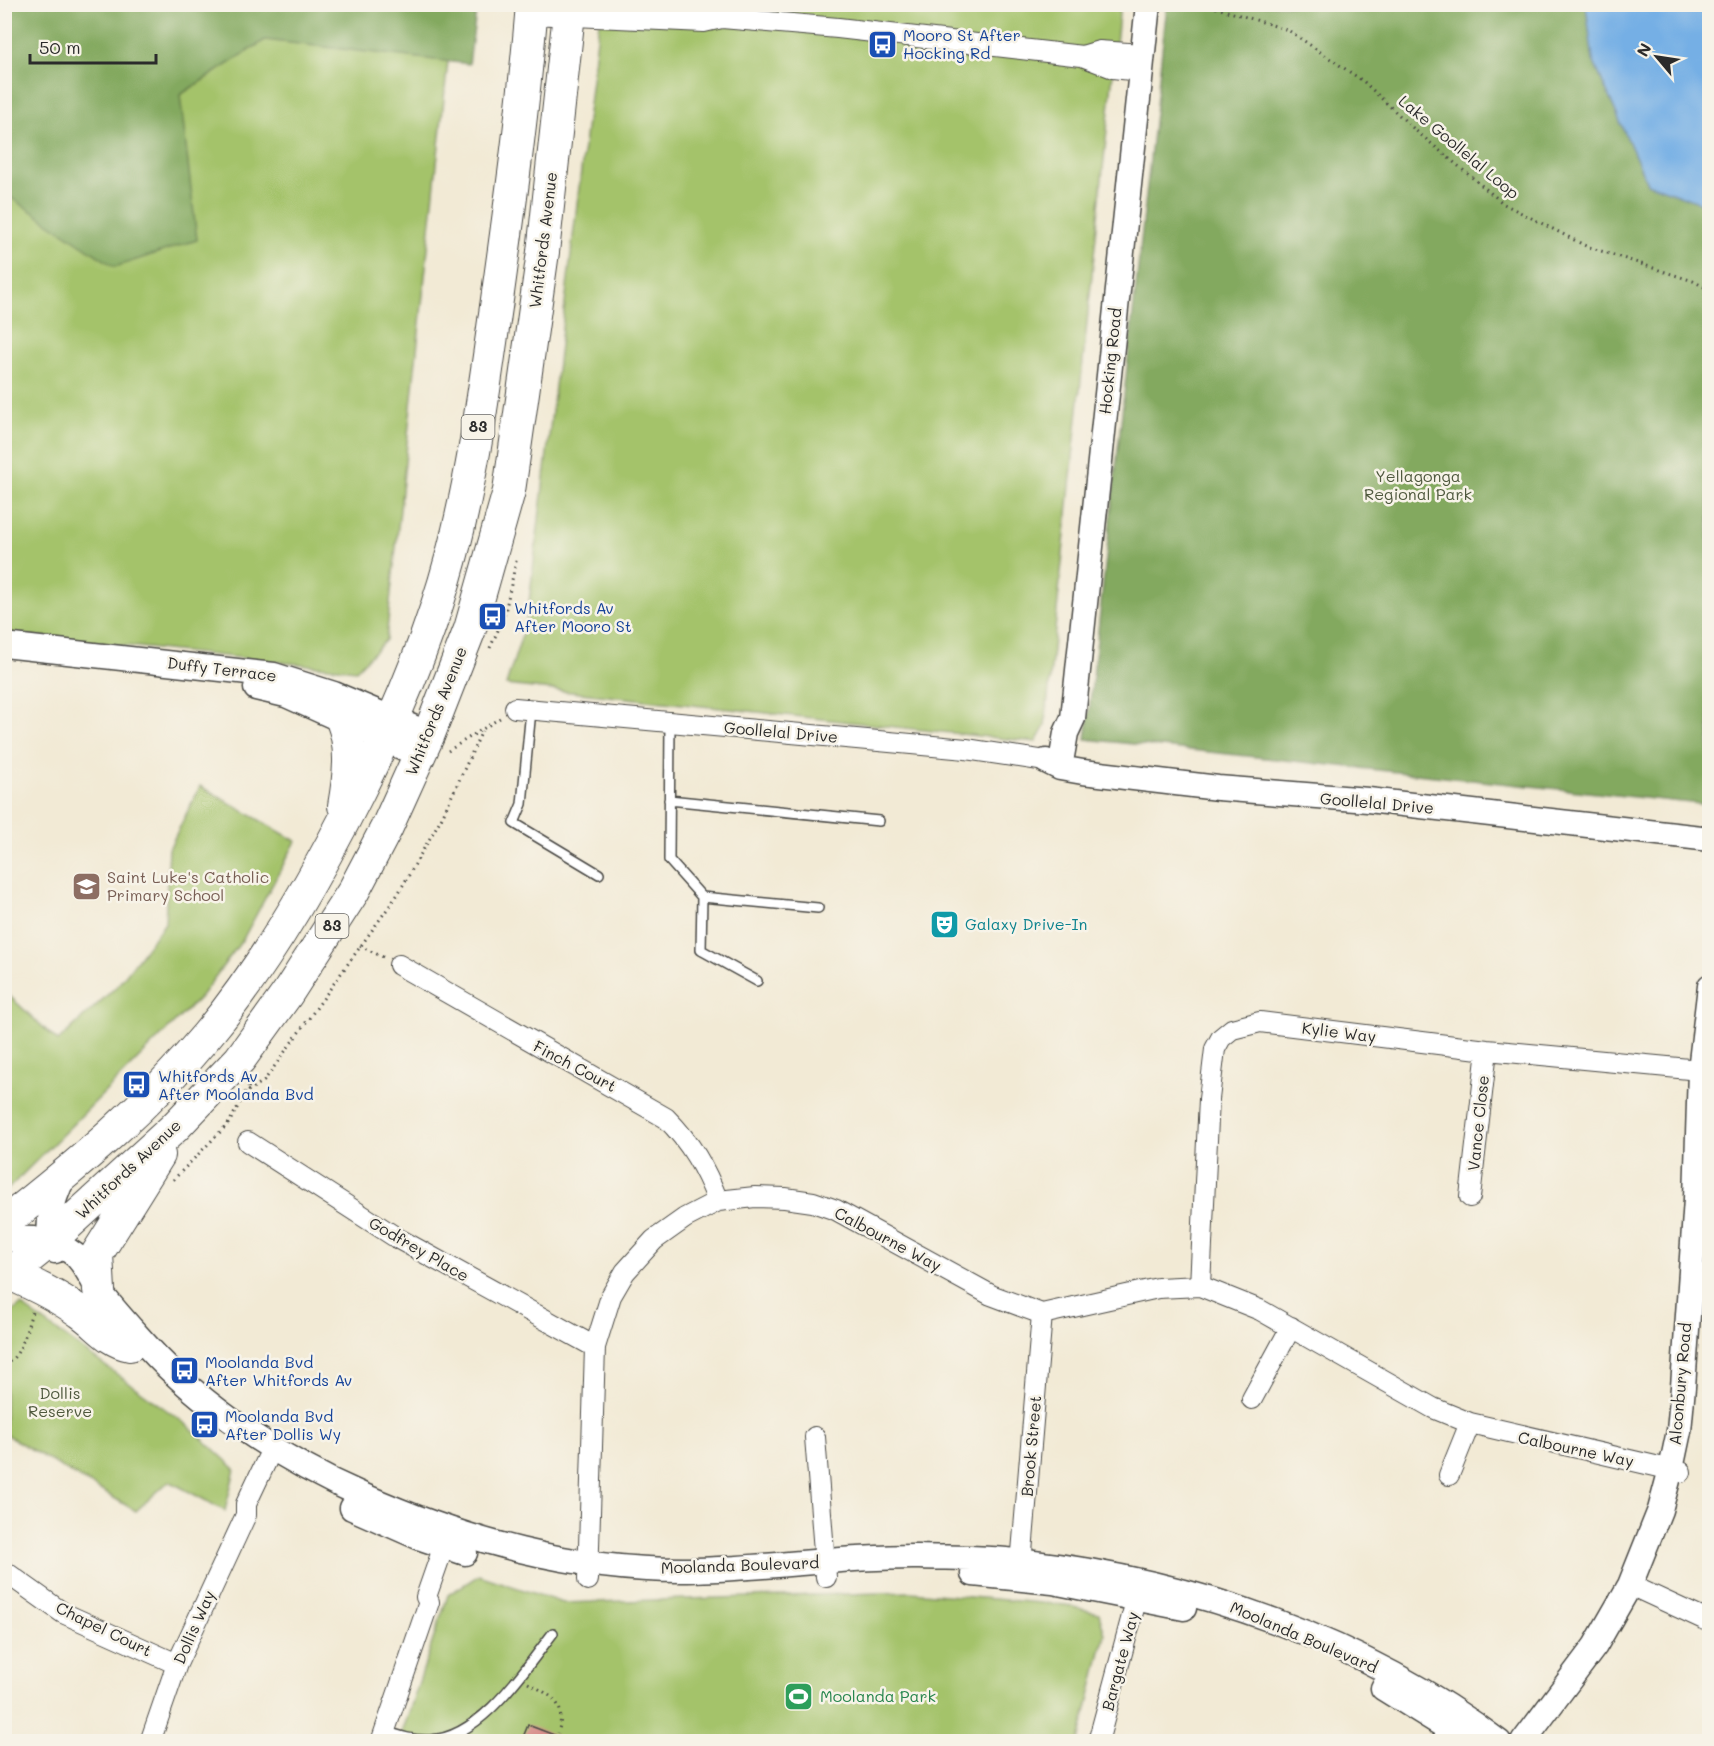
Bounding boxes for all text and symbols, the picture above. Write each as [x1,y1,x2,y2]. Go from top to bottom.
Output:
place label: Mooro St After Hocking Rd [903,24,1021,63]
scale bar [30,27,156,65]
north arrow [1627,27,1687,87]
bus stop icon: Mooro St After Hocking Rd [866,28,898,60]
text: 50 m [39,35,81,59]
text: N [1631,39,1656,60]
street label: Lake Goollelal Loop [1395,90,1524,203]
street label: Whitfords Avenue [524,171,561,309]
street label: Hocking Road [1093,307,1126,415]
road number: 83 [462,415,494,439]
park label: Yellagonga Regional Park [1364,465,1472,504]
place label: Whitfords Av After Mooro St [514,597,632,636]
bus stop icon: Whitfords Av After Mooro St [477,601,509,633]
street label: Whitfords Avenue [400,643,471,778]
street label: Duffy Terrace [166,651,278,686]
street label: Goollelal Drive [723,716,839,747]
street label: Goollelal Drive [1319,787,1435,818]
place label: Saint Luke's Catholic Primary School [107,866,269,905]
school or university icon: Saint Luke's Catholic Primary School [70,870,102,902]
theatre icon: Galaxy Drive-In [928,908,960,940]
place label: Galaxy Drive-In [965,913,1087,934]
road number: 83 [316,914,348,938]
street label: Kylie Way [1301,1017,1377,1046]
street label: Finch Court [530,1035,620,1096]
place label: Whitfords Av After Moolanda Bvd [158,1065,314,1104]
bus stop icon: Whitfords Av After Moolanda Bvd [121,1069,153,1101]
street label: Vance Close [1462,1074,1493,1172]
street label: Whitfords Avenue [70,1114,185,1223]
street label: Calbourne Way [831,1202,945,1276]
street label: Godfrey Place [365,1211,473,1286]
street label: Alconbury Road [1664,1322,1695,1446]
place label: Moolanda Bvd After Whitfords Av [205,1351,352,1390]
bus stop icon: Moolanda Bvd After Whitfords Av [168,1355,200,1387]
park label: Dollis Reserve [28,1382,92,1421]
street label: Brook Street [1016,1394,1045,1497]
place label: Moolanda Bvd After Dollis Wy [225,1405,341,1444]
bus stop icon: Moolanda Bvd After Dollis Wy [188,1409,220,1441]
street label: Calbourne Way [1516,1426,1636,1471]
street label: Moolanda Boulevard [660,1551,820,1578]
street label: Dollis Way [168,1587,219,1667]
street label: Chapel Court [53,1596,156,1661]
street label: Moolanda Boulevard [1227,1596,1381,1677]
street label: Bargate Way [1096,1609,1143,1713]
sports icon: Moolanda Park [783,1680,815,1712]
place label: Moolanda Park [820,1685,936,1706]

